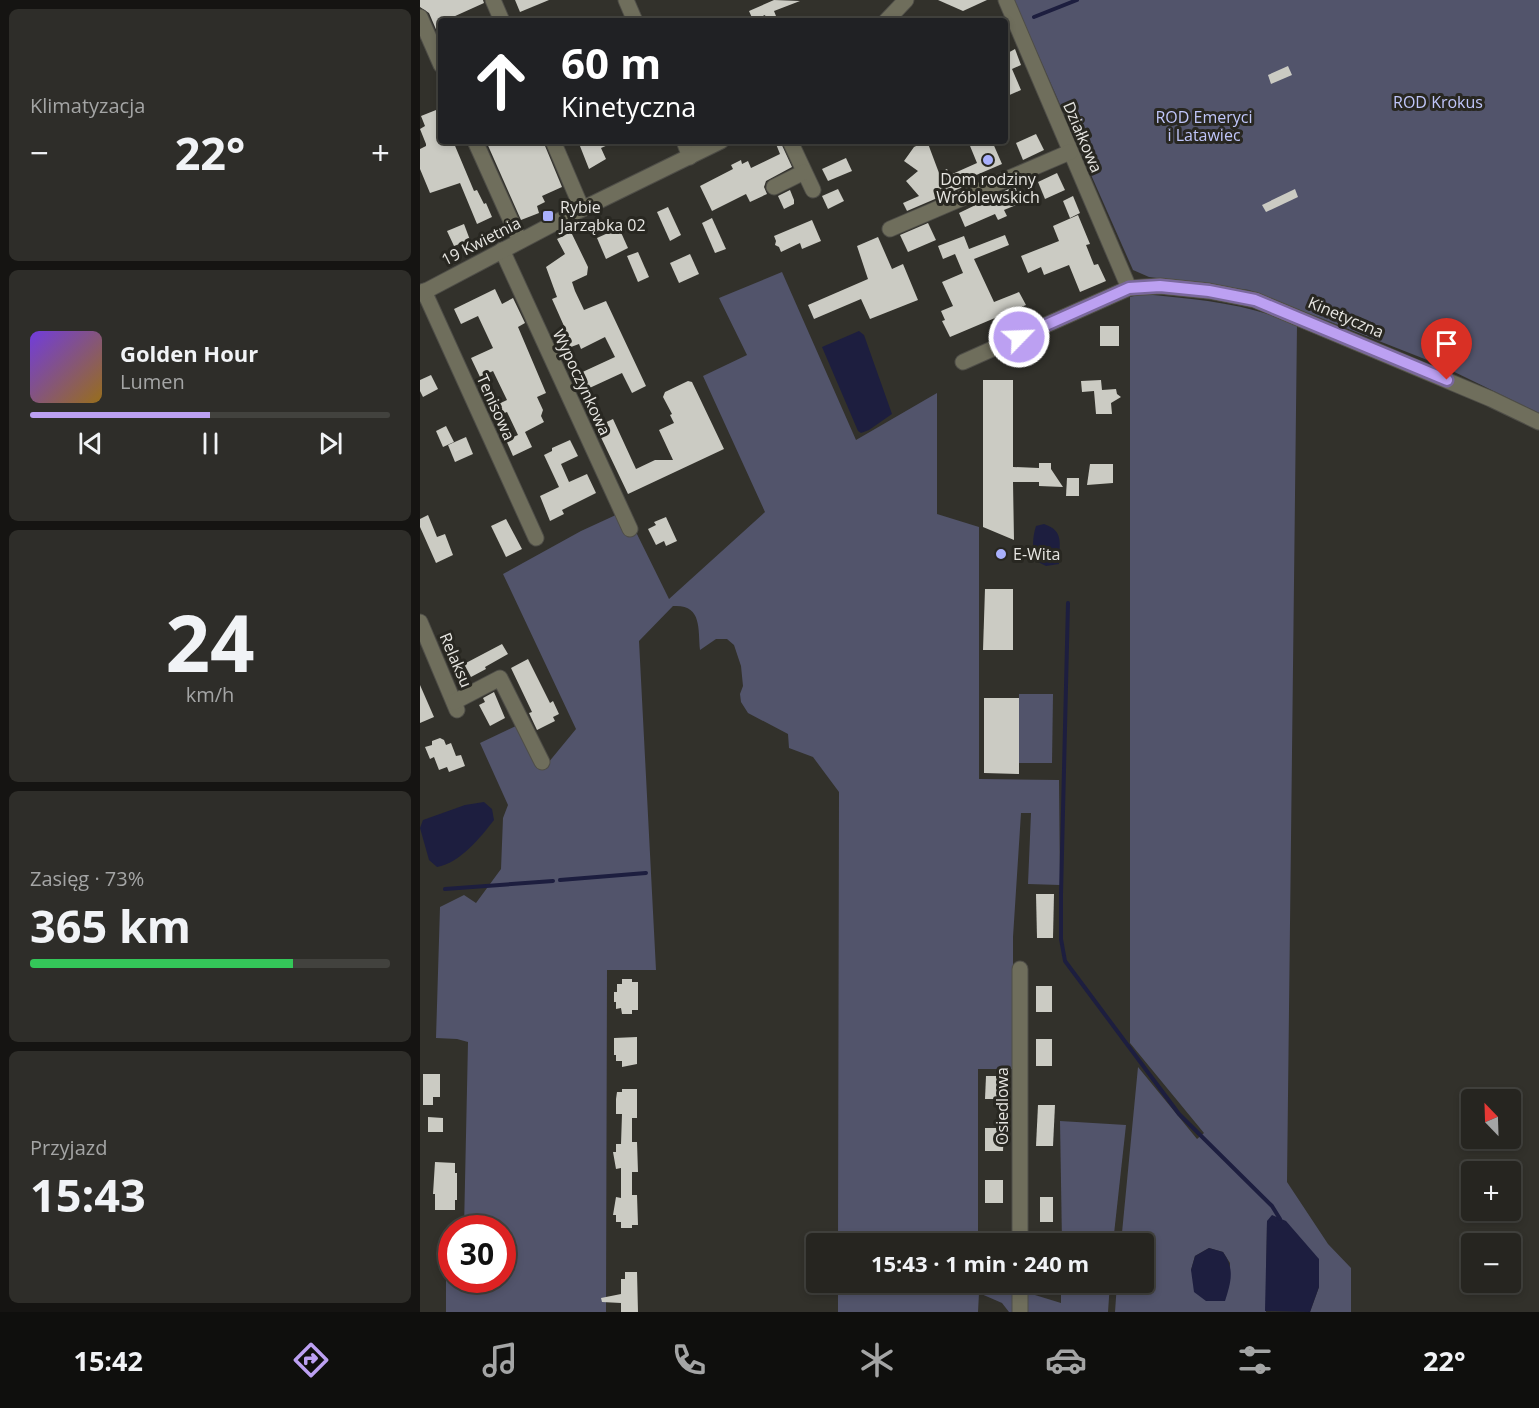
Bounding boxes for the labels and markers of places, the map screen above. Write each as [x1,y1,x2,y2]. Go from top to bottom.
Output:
marker: Dom rodziny Wróblewskich [981,153,995,167]
place label: Dom rodziny Wróblewskich [936,168,1040,208]
place label: Rybie Jarząbka 02 [558,196,646,236]
marker: Rybie Jarząbka 02 [541,209,555,223]
pin [1421,318,1472,380]
place label: E-Wita [1013,543,1060,565]
marker: E-Wita [994,547,1008,561]

